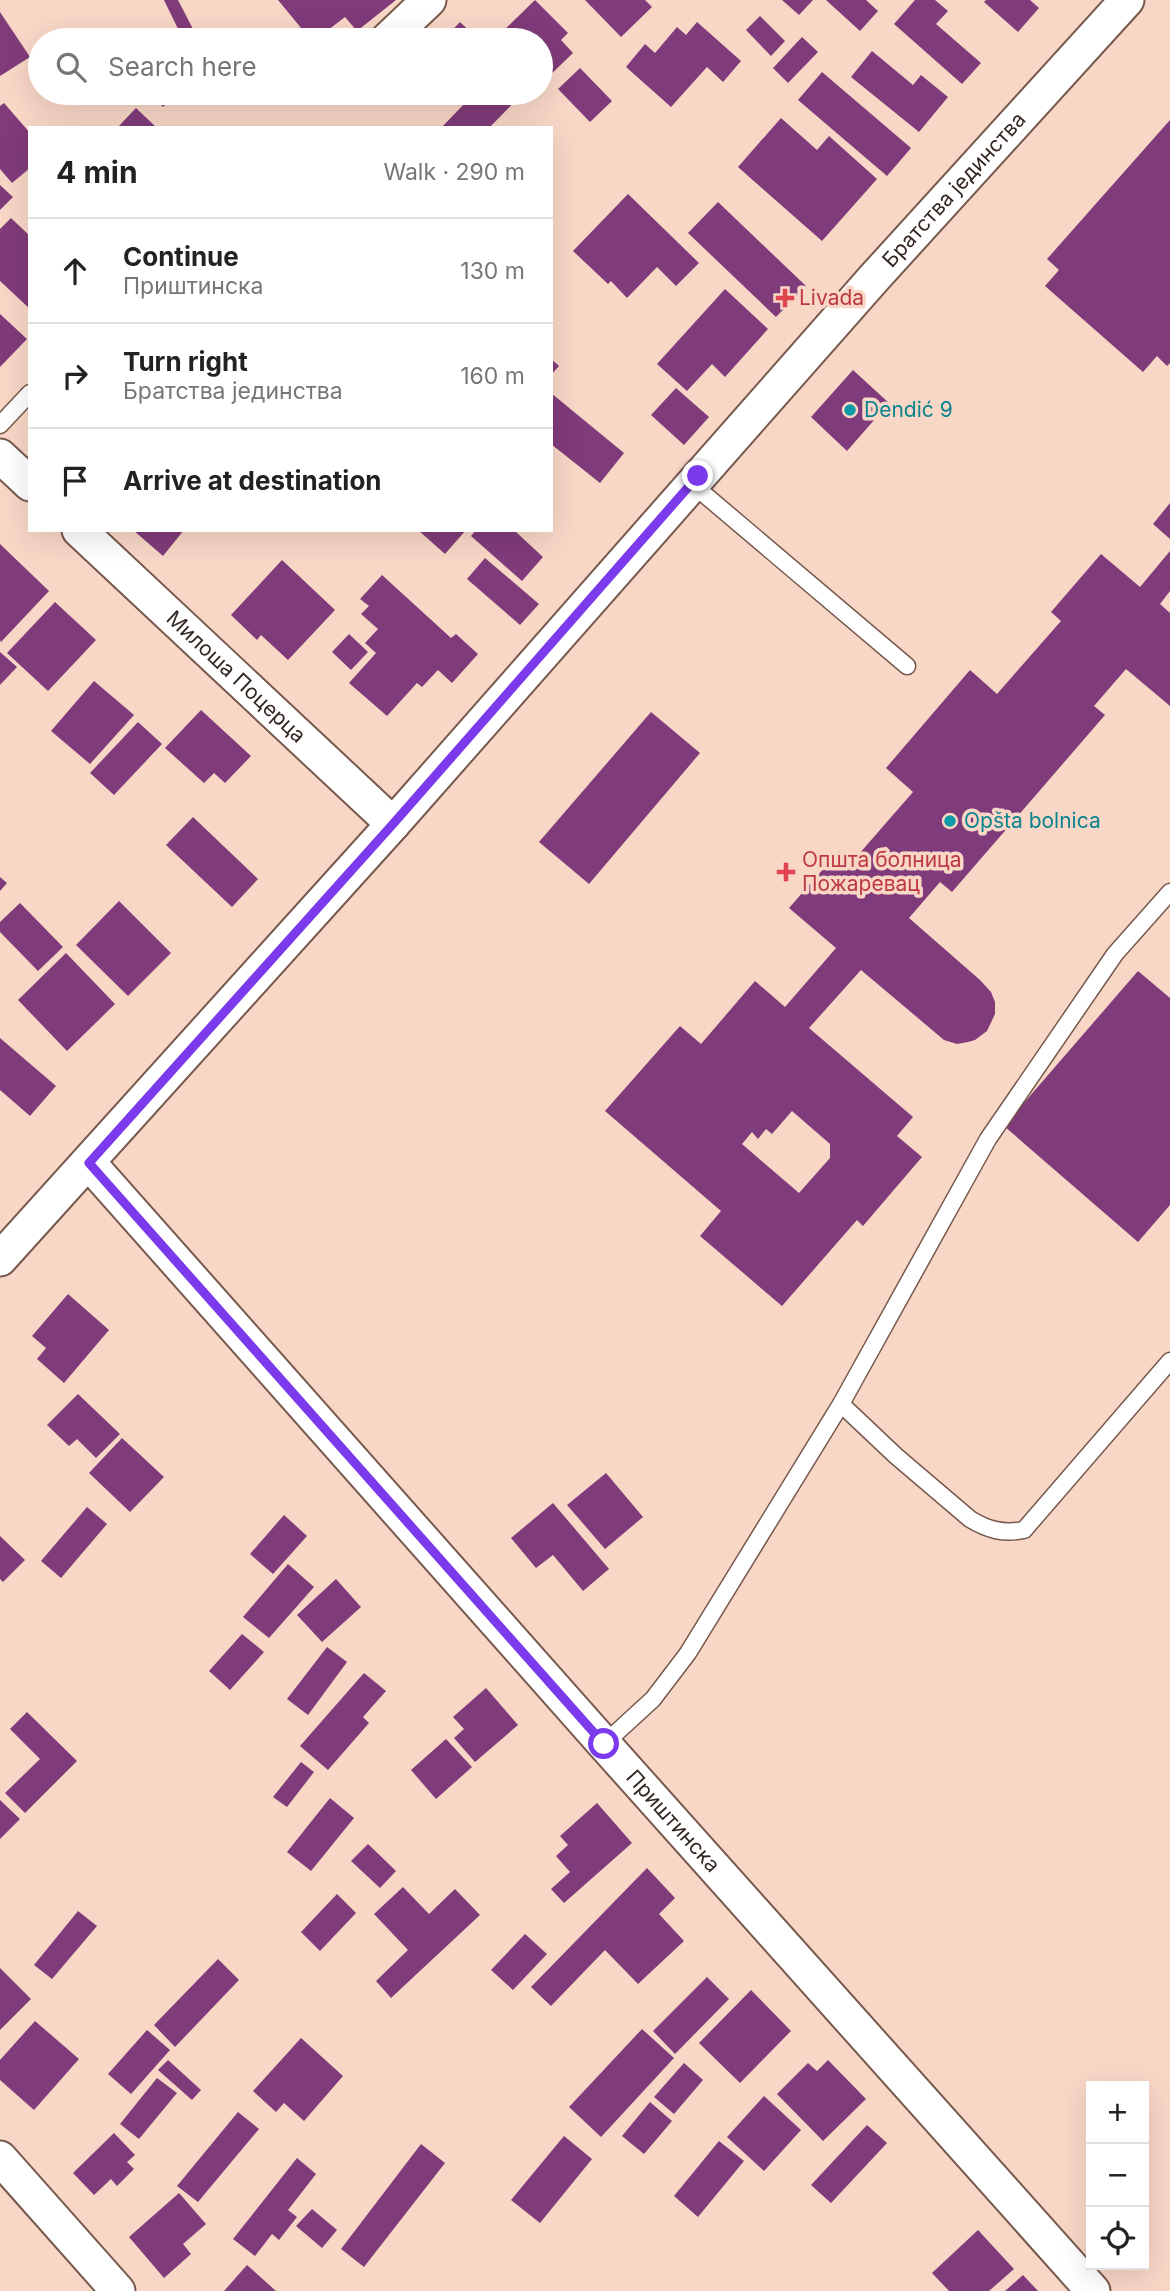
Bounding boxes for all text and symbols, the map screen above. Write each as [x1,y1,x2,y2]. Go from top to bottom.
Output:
search box [28,28,553,105]
icon: search [52,48,90,86]
text: Search here [108,51,257,82]
street label: Братства јединства [877,107,1031,272]
text: 4 min [56,154,138,190]
text: Walk · 290 m [383,158,525,186]
text: Continue [123,241,239,272]
icon: ahead [56,252,94,290]
text: 130 m [460,257,525,285]
text: Приштинска [123,272,263,300]
place label: Livada [799,285,864,310]
marker: Livada [777,290,793,306]
text: Turn right [123,346,248,377]
icon: right [56,357,94,395]
text: 160 m [460,362,525,390]
text: Братства јединства [123,377,343,405]
place label: Dendić 9 [864,397,953,422]
marker: Dendić 9 [842,402,858,418]
route end [682,460,713,491]
icon: arrive [56,462,94,500]
text: Arrive at destination [123,465,382,496]
street label: Милоша Поцерца [162,606,311,748]
place label: Opšta bolnica [964,808,1101,833]
marker: Opšta bolnica [942,813,958,829]
place label: Општа болница Пожаревац [802,847,961,896]
marker: Општа болница Пожаревац [776,862,796,882]
route start [588,1728,619,1759]
street label: Приштинска [621,1765,726,1877]
map controls [1086,2081,1149,2270]
button: + [1086,2081,1149,2144]
button: − [1086,2144,1149,2207]
button: locate [1086,2207,1149,2270]

